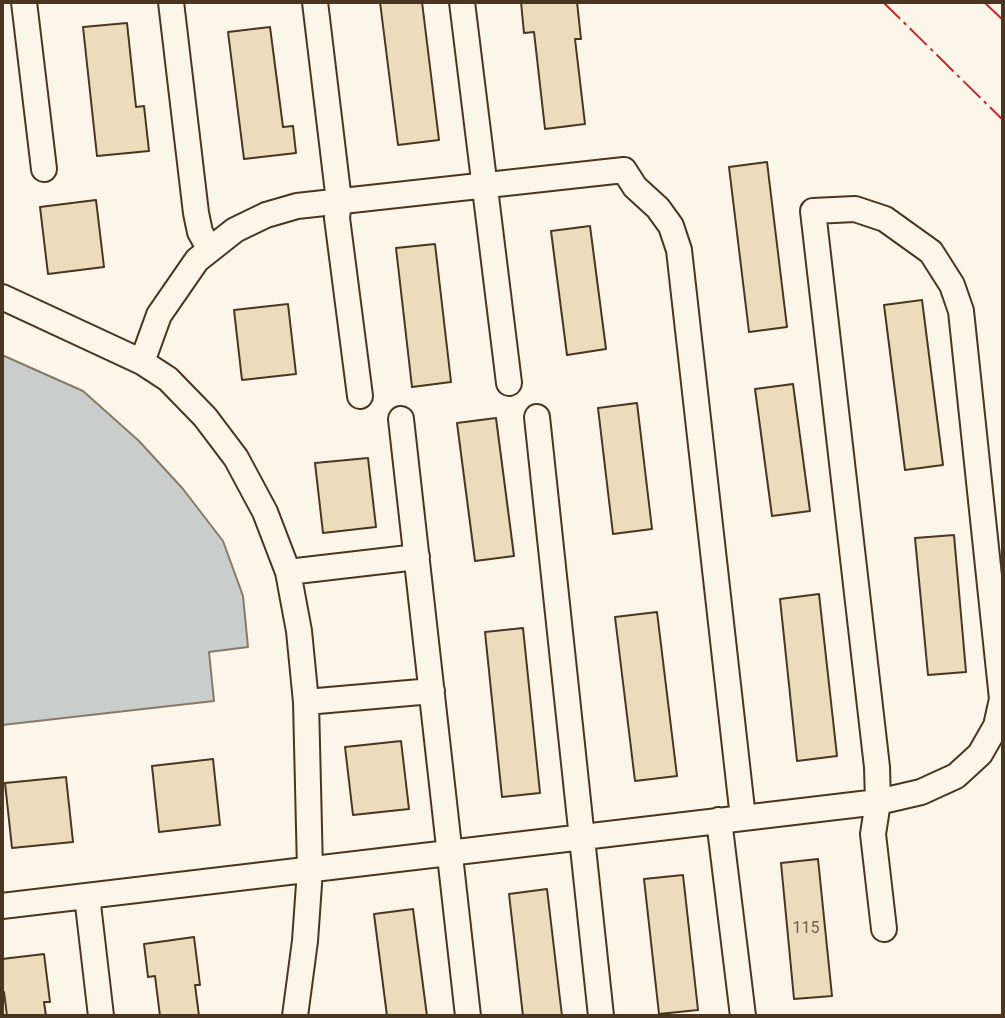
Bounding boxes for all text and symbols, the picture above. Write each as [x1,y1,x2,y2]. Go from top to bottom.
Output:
house number: 115 [793,919,819,939]

